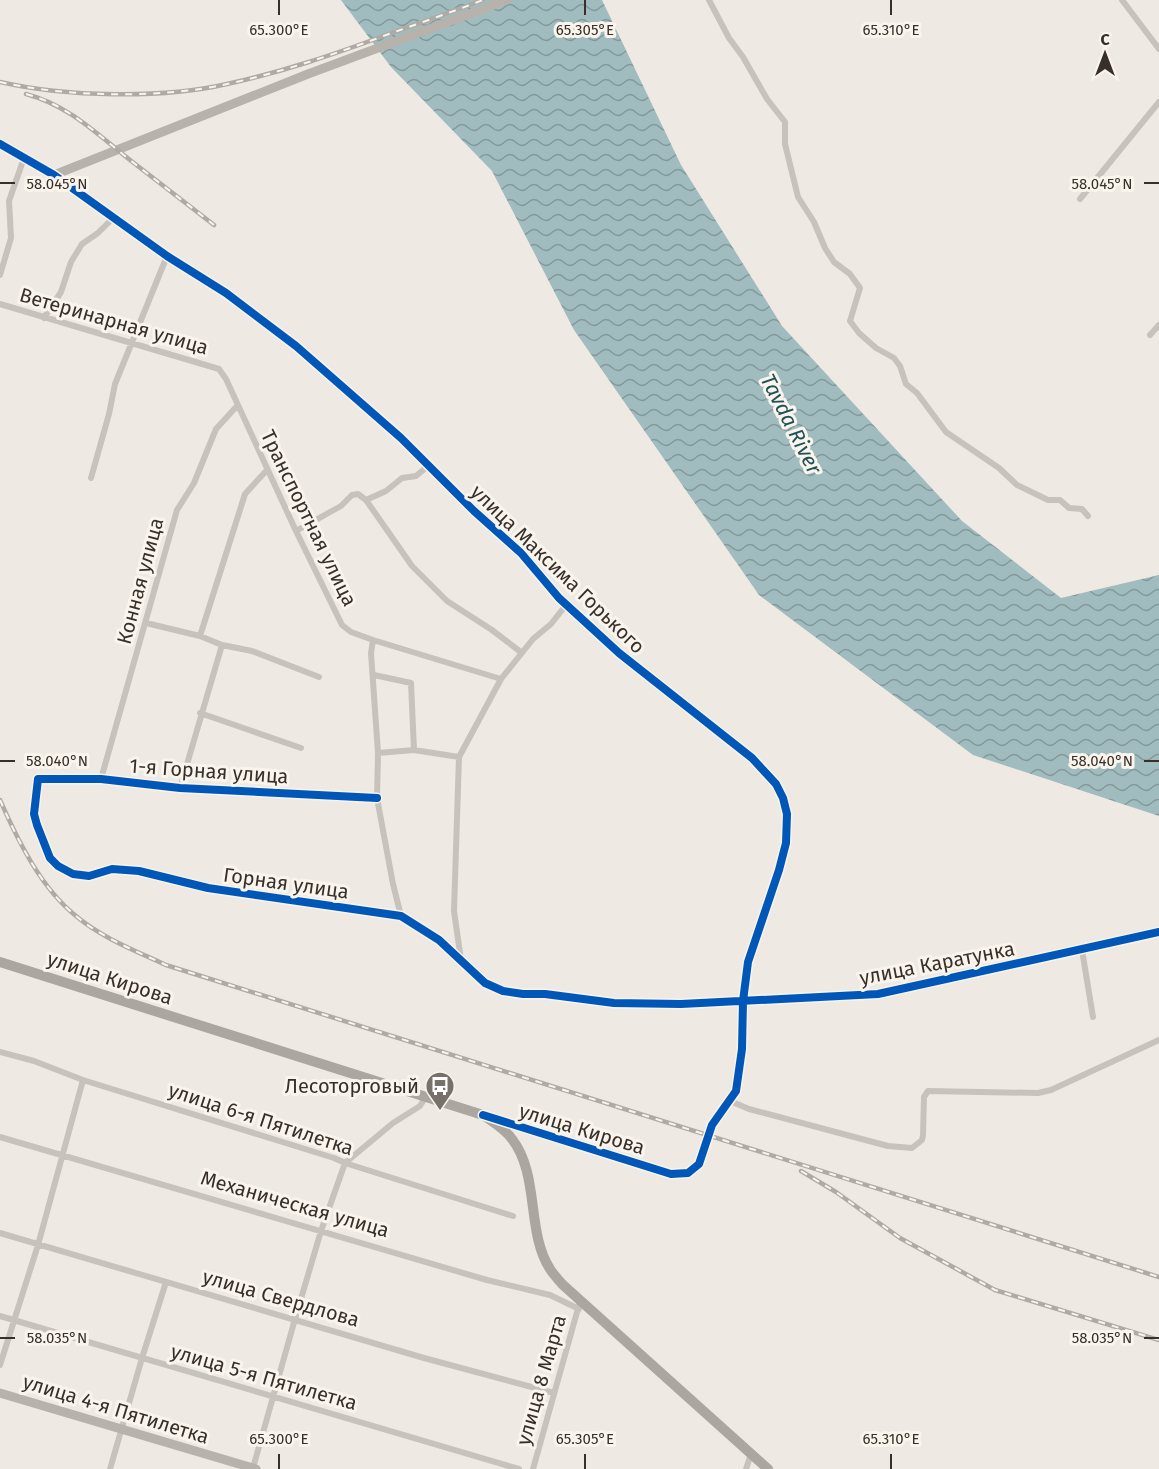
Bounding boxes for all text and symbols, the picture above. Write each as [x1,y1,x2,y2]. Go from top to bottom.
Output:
text: 65.300°E [249,21,309,39]
text: 65.305°E [556,21,614,39]
text: 65.310°E [862,21,920,39]
north arrow [1075,24,1135,84]
text: С [1100,30,1110,49]
text: 58.045°N [27,175,87,193]
text: 58.045°N [1072,175,1132,193]
street label: Ветеринарная улица [17,283,211,359]
water label: Tavda River [755,370,828,479]
street label: Транспортная улица [256,426,362,610]
street label: улица Максима Горького [466,480,650,658]
street label: Конная улица [112,515,168,647]
text: 58.040°N [26,752,88,770]
text: 58.040°N [1071,752,1133,770]
street label: 1-я Горная улица [129,753,289,789]
street label: Горная улица [222,862,350,904]
street label: улица Каратунка [857,936,1017,990]
street label: улица Кирова [44,946,176,1010]
bus stop icon: Лесоторговый [424,1070,456,1112]
place label: Лесоторговый [285,1074,419,1098]
street label: улица 6-я Пятилетка [165,1078,357,1160]
street label: улица Кирова [516,1098,648,1160]
street label: Механическая улица [198,1166,392,1242]
street label: улица Свердлова [200,1264,362,1332]
street label: улица 8 Марта [511,1312,571,1448]
text: 58.035°N [27,1329,87,1347]
text: 58.035°N [1072,1329,1132,1347]
street label: улица 5-я Пятилетка [168,1339,360,1415]
street label: улица 4-я Пятилетка [20,1369,212,1449]
text: 65.300°E [249,1430,309,1448]
text: 65.305°E [556,1430,614,1448]
text: 65.310°E [862,1430,920,1448]

